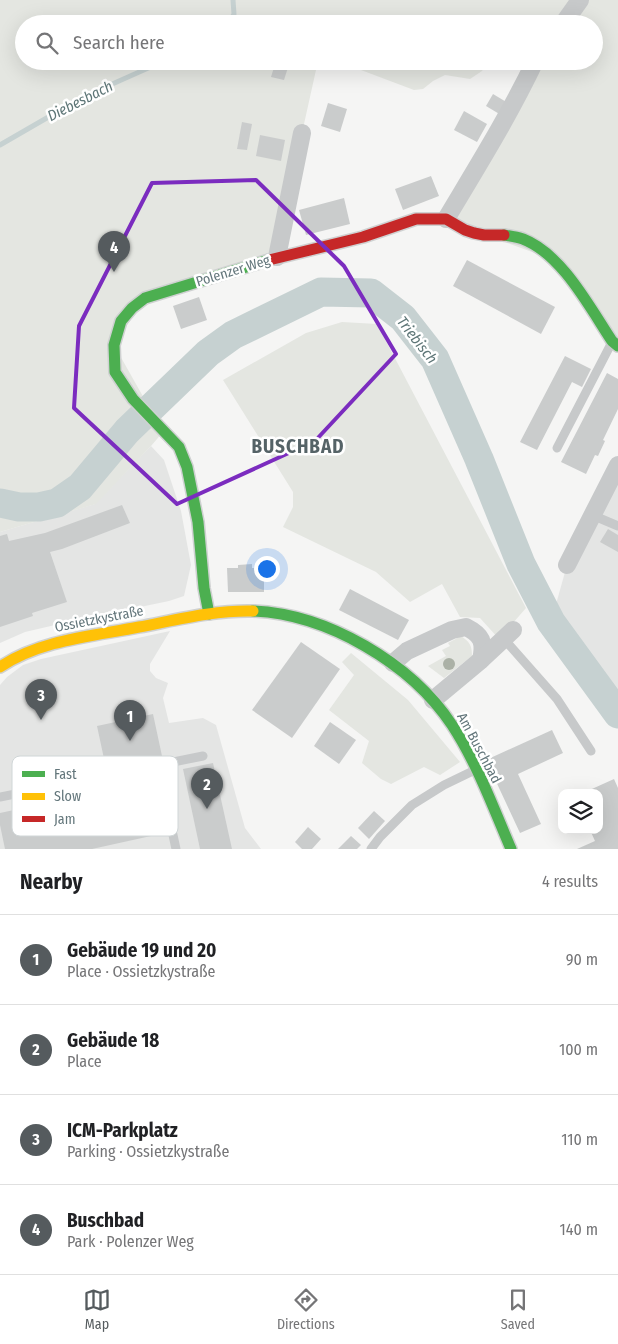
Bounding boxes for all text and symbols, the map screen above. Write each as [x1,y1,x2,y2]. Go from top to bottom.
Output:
search box [15,15,603,70]
icon: search [33,29,61,57]
text: Search here [73,31,165,54]
water label: Diebesbach [44,77,116,125]
pin: 4 [98,231,130,272]
street label: Polenzer Weg [194,252,272,290]
water label: Triebisch [393,313,441,367]
district label: BUSCHBAD [251,435,345,458]
your location [254,556,280,582]
street label: Ossietzkystraße [53,602,145,636]
pin: 3 [25,679,57,720]
pin: 1 [114,700,146,741]
street label: Am Buschbad [453,710,505,786]
legend [12,756,178,836]
text: Fast [54,766,77,783]
pin: 2 [191,768,223,809]
text: Slow [54,788,81,805]
map controls [558,789,603,834]
button: layers [558,789,603,834]
text: Jam [54,811,75,828]
text: Nearby [20,869,82,895]
text: 4 results [542,872,598,891]
text: Gebäude 19 und 20 [67,939,216,962]
text: 1 [33,950,39,969]
text: 90 m [566,950,598,969]
text: Place · Ossietzkystraße [67,962,216,981]
text: Gebäude 18 [67,1029,159,1052]
text: 2 [32,1040,40,1059]
text: 100 m [559,1040,598,1059]
text: Place [67,1052,102,1071]
text: ICM-Parkplatz [67,1119,178,1142]
text: 3 [32,1130,40,1149]
text: 110 m [561,1130,598,1149]
text: Parking · Ossietzkystraße [67,1142,229,1161]
text: Buschbad [67,1209,144,1232]
text: 4 [32,1220,40,1239]
text: 140 m [560,1220,598,1239]
text: Park · Polenzer Weg [67,1232,194,1251]
tab: Map [83,1286,111,1333]
tab: Directions [277,1286,335,1333]
tab: Saved [501,1286,535,1333]

